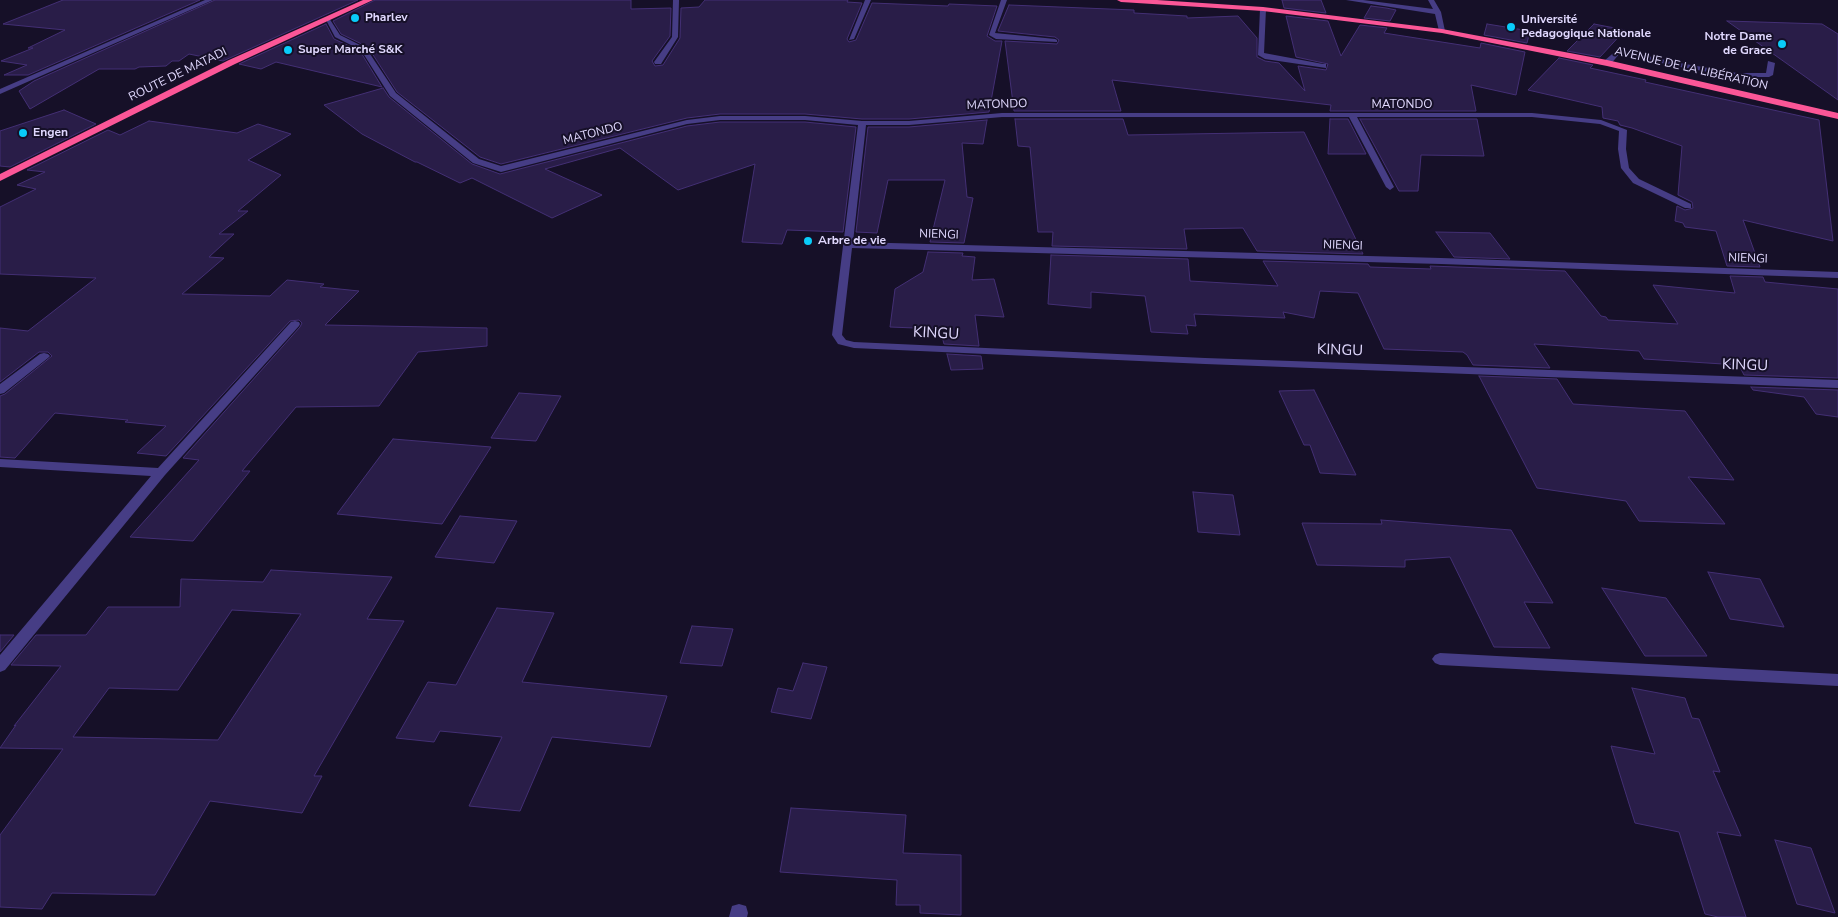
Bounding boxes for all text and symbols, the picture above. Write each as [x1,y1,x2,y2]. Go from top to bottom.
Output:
place label: Pharlev [365,11,408,25]
marker: Pharlev [349,12,361,24]
place label: Université Pedagogique Nationale [1521,13,1651,41]
marker: Université Pedagogique Nationale [1505,21,1517,33]
place label: Notre Dame de Grace [1704,30,1772,58]
marker: Notre Dame de Grace [1776,38,1788,50]
place label: Super Marché S&K [298,43,402,57]
marker: Super Marché S&K [282,44,294,56]
street label: AVENUE DE LA LIBÉRATION [1613,44,1769,94]
street label: ROUTE DE MATADI [127,45,229,105]
street label: MATONDO [966,97,1028,113]
street label: MATONDO [1372,98,1432,112]
street label: MATONDO [562,120,624,148]
place label: Engen [33,126,68,140]
marker: Engen [17,127,29,139]
street label: NIENGI [919,227,959,243]
place label: Arbre de vie [818,234,886,248]
marker: Arbre de vie [802,235,814,247]
street label: NIENGI [1323,238,1363,254]
street label: NIENGI [1728,251,1768,267]
street label: KINGU [912,324,960,344]
street label: KINGU [1317,341,1363,361]
street label: KINGU [1722,356,1768,376]

